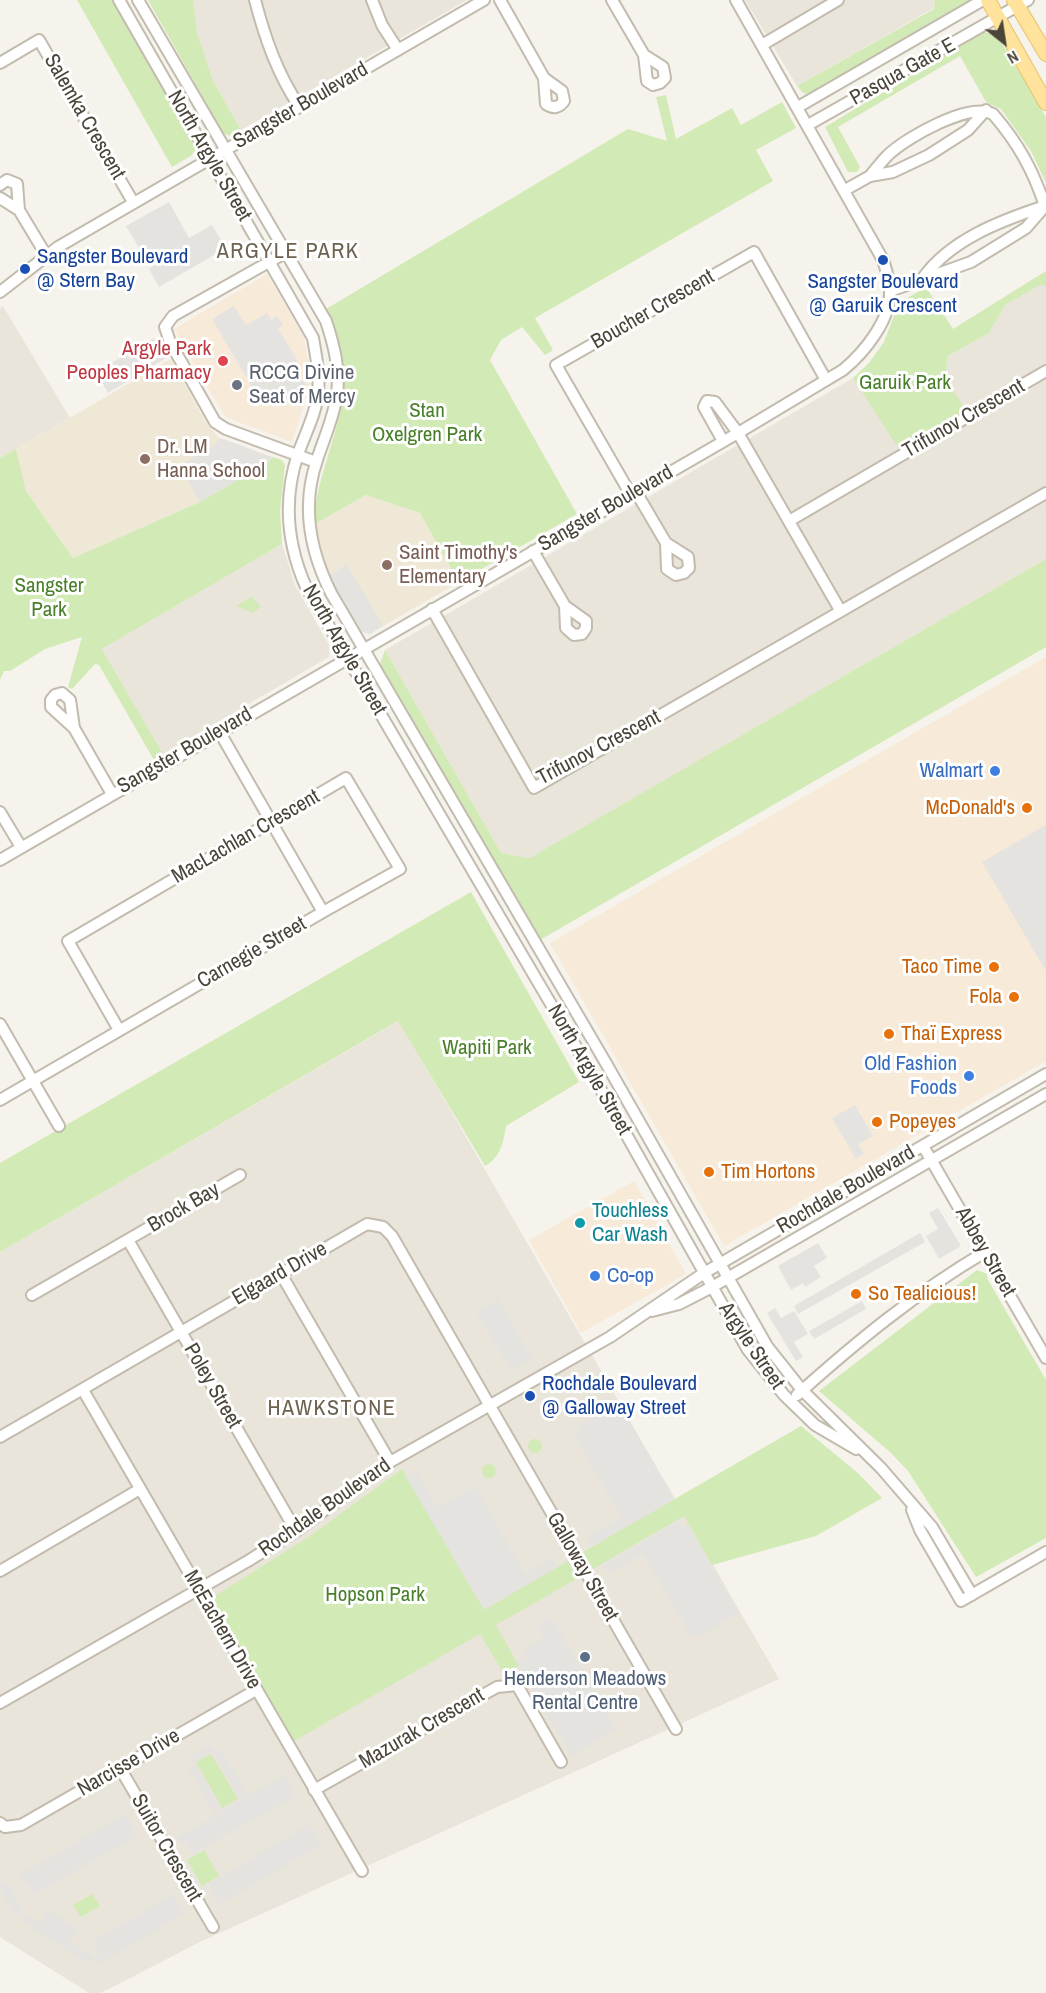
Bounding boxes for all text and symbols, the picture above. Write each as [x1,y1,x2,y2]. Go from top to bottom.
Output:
north arrow [974,12,1034,72]
street label: Pasqua Gate E [846,33,960,111]
text: N [1003,46,1023,69]
street label: Salemka Crescent [38,50,130,184]
street label: Sangster Boulevard [229,57,373,155]
street label: North Argyle Street [161,86,257,226]
district label: ARGYLE PARK [217,239,359,265]
place label: Sangster Boulevard @ Stern Bay [37,244,188,294]
marker: Sangster Boulevard @ Garuik Crescent [876,253,890,267]
marker: Sangster Boulevard @ Stern Bay [18,262,32,276]
street label: Boucher Crescent [587,265,719,355]
place label: Sangster Boulevard @ Garuik Crescent [807,269,959,319]
place label: Argyle Park Peoples Pharmacy [66,336,211,386]
marker: Argyle Park Peoples Pharmacy [216,354,230,368]
place label: RCCG Divine Seat of Mercy [249,360,355,410]
park label: Garuik Park [859,370,951,396]
street label: Trifunov Crescent [899,374,1029,464]
marker: RCCG Divine Seat of Mercy [230,378,244,392]
park label: Stan Oxelgren Park [372,398,482,448]
place label: Dr. LM Hanna School [157,434,265,484]
marker: Dr. LM Hanna School [138,452,152,466]
street label: Sangster Boulevard [534,460,678,558]
place label: Saint Timothy's Elementary [399,540,518,590]
marker: Saint Timothy's Elementary [380,558,394,572]
park label: Sangster Park [15,573,83,623]
street label: North Argyle Street [296,580,392,720]
street label: Sangster Boulevard [113,702,257,800]
street label: Trifunov Crescent [533,705,665,791]
place label: Walmart [920,758,983,784]
marker: Walmart [988,764,1002,778]
street label: MacLachlan Crescent [168,784,324,890]
place label: McDonald's [926,795,1015,821]
marker: McDonald's [1020,801,1034,815]
street label: Carnegie Street [193,912,311,994]
place label: Taco Time [902,954,982,980]
marker: Taco Time [987,960,1001,974]
place label: Fola [969,984,1002,1010]
marker: Fola [1007,990,1021,1004]
street label: North Argyle Street [541,1000,637,1140]
place label: Thaï Express [901,1021,1002,1047]
marker: Thaï Express [882,1027,896,1041]
park label: Wapiti Park [442,1035,532,1061]
place label: Old Fashion Foods [864,1051,957,1101]
marker: Old Fashion Foods [962,1069,976,1083]
place label: Popeyes [889,1109,956,1135]
marker: Popeyes [870,1115,884,1129]
street label: Rochdale Boulevard [773,1140,919,1240]
place label: Tim Hortons [721,1159,815,1185]
marker: Tim Hortons [702,1165,716,1179]
street label: Brock Bay [144,1177,224,1239]
place label: Touchless Car Wash [592,1198,669,1248]
street label: Abbey Street [949,1203,1021,1301]
marker: Touchless Car Wash [573,1216,587,1230]
street label: Elgaard Drive [228,1237,332,1311]
place label: Co-op [607,1263,654,1289]
marker: Co-op [588,1269,602,1283]
place label: So Tealicious! [868,1281,976,1307]
marker: So Tealicious! [849,1287,863,1301]
street label: Argyle Street [713,1298,789,1394]
street label: Poley Street [178,1339,246,1433]
place label: Rochdale Boulevard @ Galloway Street [542,1371,697,1421]
marker: Rochdale Boulevard @ Galloway Street [523,1389,537,1403]
district label: HAWKSTONE [268,1396,396,1422]
street label: Rochdale Boulevard [254,1453,396,1563]
street label: Galloway Street [541,1508,623,1626]
street label: McEachern Drive [178,1566,266,1694]
park label: Hopson Park [325,1582,425,1608]
marker: Henderson Meadows Rental Centre [578,1650,592,1664]
place label: Henderson Meadows Rental Centre [504,1666,666,1716]
street label: Mazurak Crescent [355,1683,489,1775]
street label: Narcisse Drive [73,1724,185,1802]
street label: Suitor Crescent [125,1790,207,1906]

